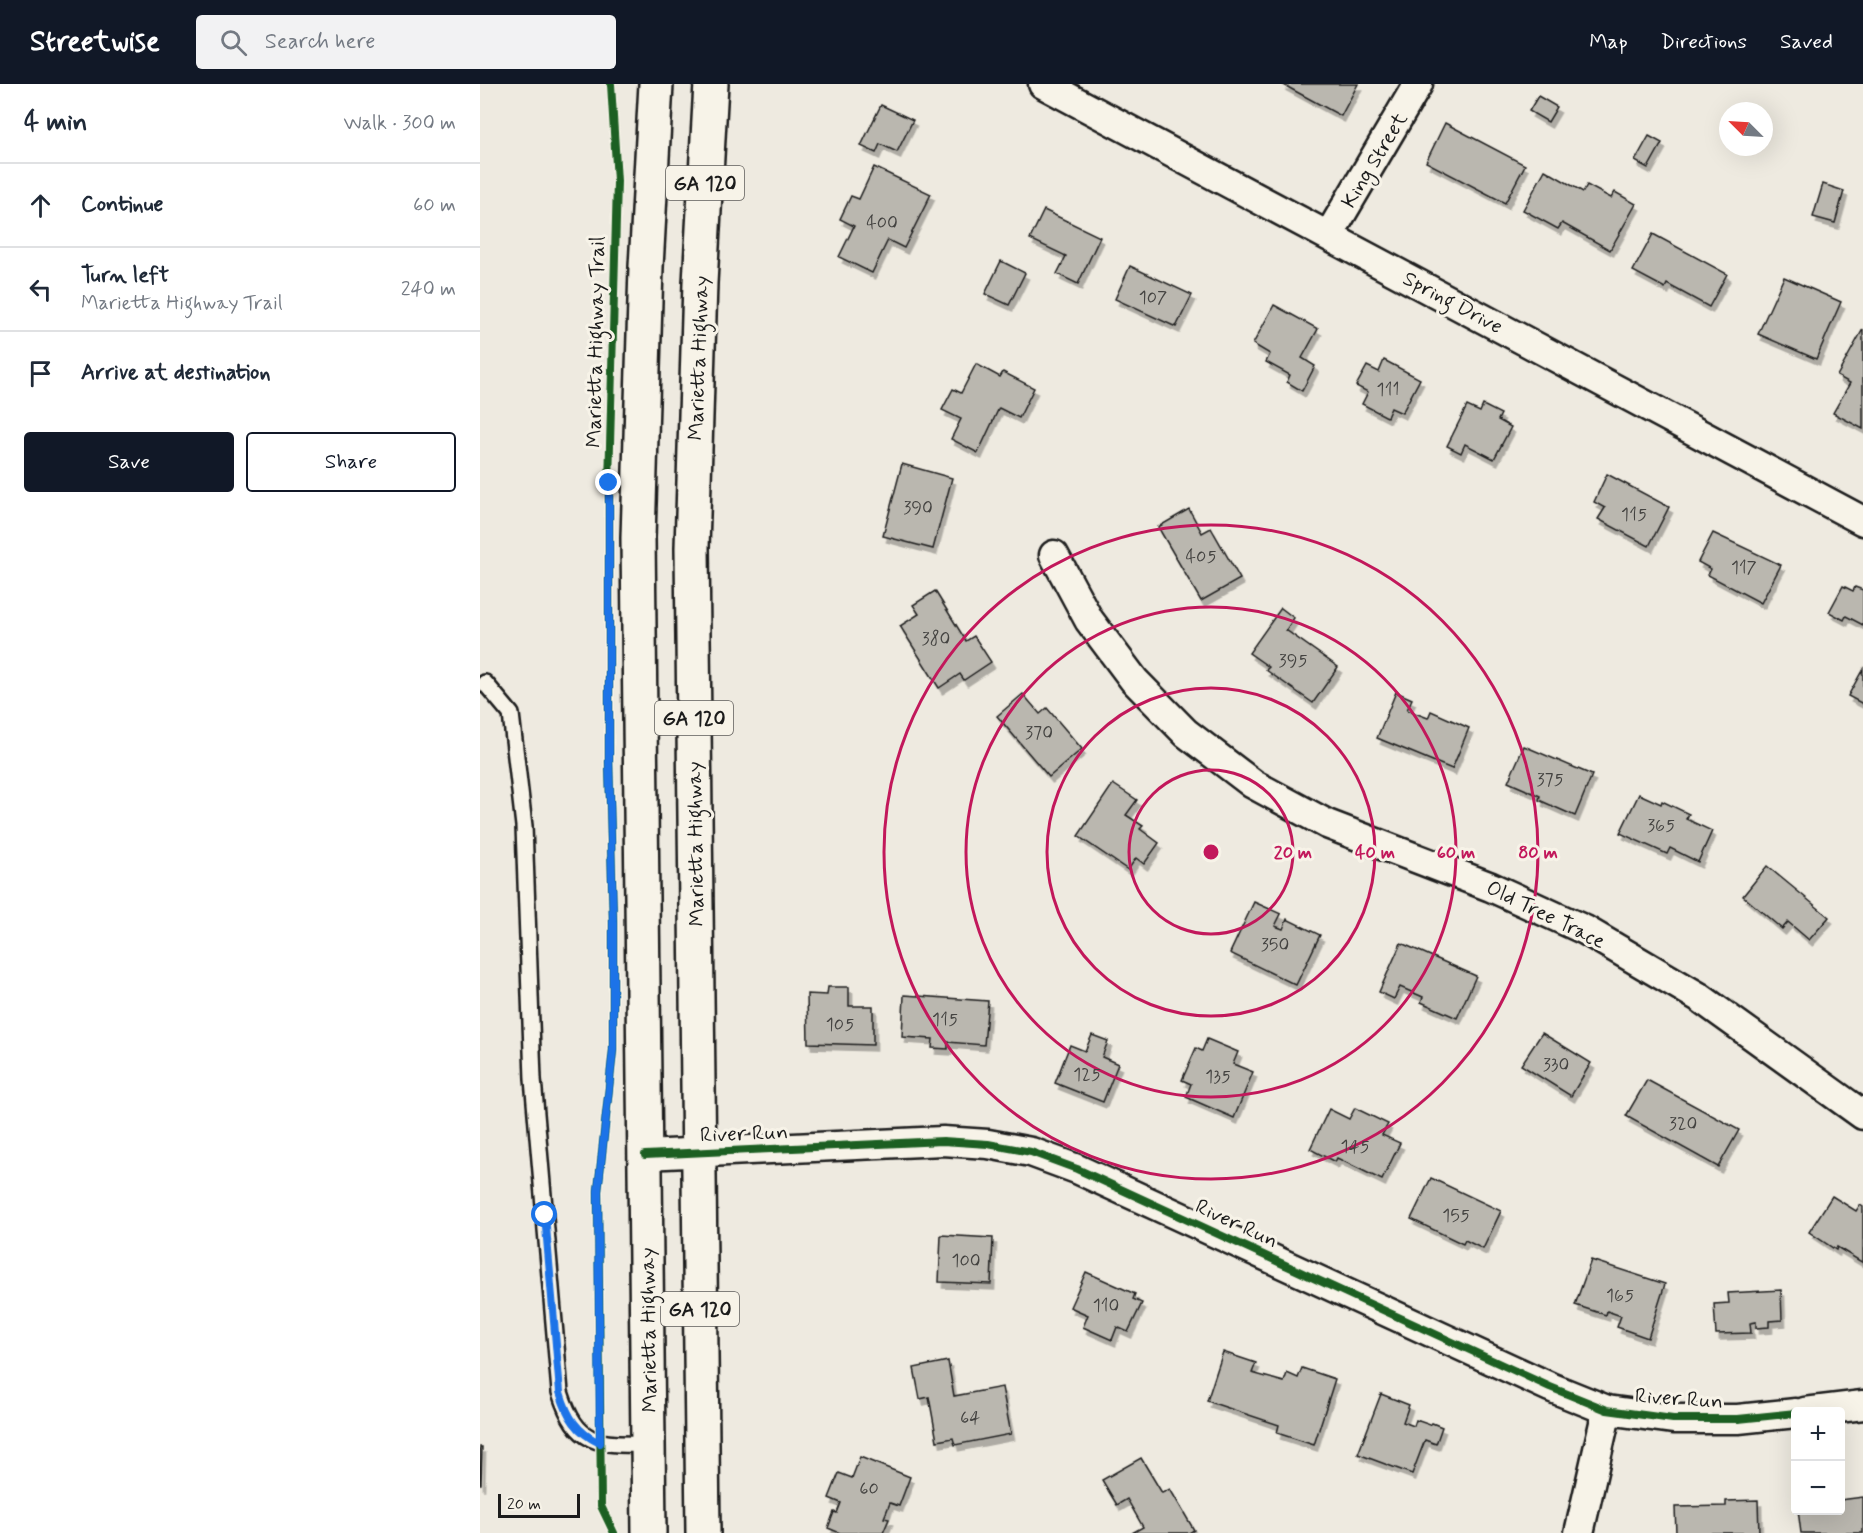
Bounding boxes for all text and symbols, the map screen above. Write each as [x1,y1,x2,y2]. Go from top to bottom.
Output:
search box [196,15,616,69]
text: Streetwise [30,24,160,61]
icon: search [217,26,250,59]
text: Search here [265,28,375,56]
text: Map [1589,28,1628,56]
text: Directions [1661,28,1747,56]
text: Saved [1780,28,1833,56]
north arrow [1719,102,1773,156]
text: 4 min [24,106,87,140]
street label: King Street [1335,107,1416,214]
text: Walk · 300 m [344,110,456,137]
road number: GA 120 [666,166,744,200]
icon: ahead [24,189,57,222]
text: Continue [81,191,163,219]
text: 60 m [413,192,456,219]
house number: 400 [866,211,898,235]
street label: Marietta Highway Trail [580,236,614,448]
text: Turn left [81,262,169,290]
street label: Spring Drive [1397,265,1507,343]
icon: left [24,273,57,306]
street label: Marietta Highway [682,275,718,441]
text: 240 m [401,276,456,303]
house number: 107 [1139,286,1167,310]
text: Marietta Highway Trail [81,290,283,317]
icon: arrive [24,357,57,390]
text: Arrive at destination [81,359,271,387]
house number: 111 [1377,378,1399,402]
button: Save [24,432,234,492]
button: Share [246,432,456,492]
route end [595,469,621,495]
house number: 390 [903,496,933,520]
house number: 115 [1621,503,1647,527]
house number: 405 [1186,545,1216,569]
house number: 117 [1731,556,1757,580]
house number: 380 [922,627,950,651]
house number: 395 [1279,649,1307,673]
road number: GA 120 [655,701,733,735]
house number: 370 [1025,721,1053,745]
street label: Marietta Highway [681,761,713,927]
house number: 375 [1536,768,1564,792]
house number: 365 [1647,814,1675,838]
text: 20 m [1274,841,1312,865]
text: 40 m [1355,841,1395,865]
text: 60 m [1437,841,1475,865]
text: 80 m [1518,841,1558,865]
centre of rings [1201,842,1221,862]
street label: Old Tree Trace [1481,874,1610,956]
house number: 350 [1261,933,1289,957]
house number: 115 [932,1008,958,1032]
house number: 105 [826,1013,854,1037]
house number: 330 [1543,1053,1569,1077]
house number: 125 [1073,1063,1101,1087]
house number: 135 [1205,1065,1231,1089]
house number: 320 [1669,1112,1697,1136]
street label: River Run [699,1118,789,1150]
house number: 145 [1341,1135,1369,1159]
street label: River Run [1191,1193,1282,1255]
route start [531,1201,557,1227]
house number: 155 [1442,1204,1470,1228]
street label: Marietta Highway [634,1247,666,1413]
house number: 100 [951,1249,981,1273]
house number: 165 [1606,1284,1634,1308]
road number: GA 120 [661,1292,739,1326]
house number: 110 [1093,1294,1119,1318]
street label: River Run [1634,1382,1724,1416]
house number: 64 [960,1406,980,1430]
map controls [1791,1407,1845,1515]
button: + [1791,1407,1845,1461]
button: − [1791,1461,1845,1515]
house number: 60 [859,1477,879,1501]
scale bar [498,1491,580,1518]
text: 20 m [507,1494,541,1515]

